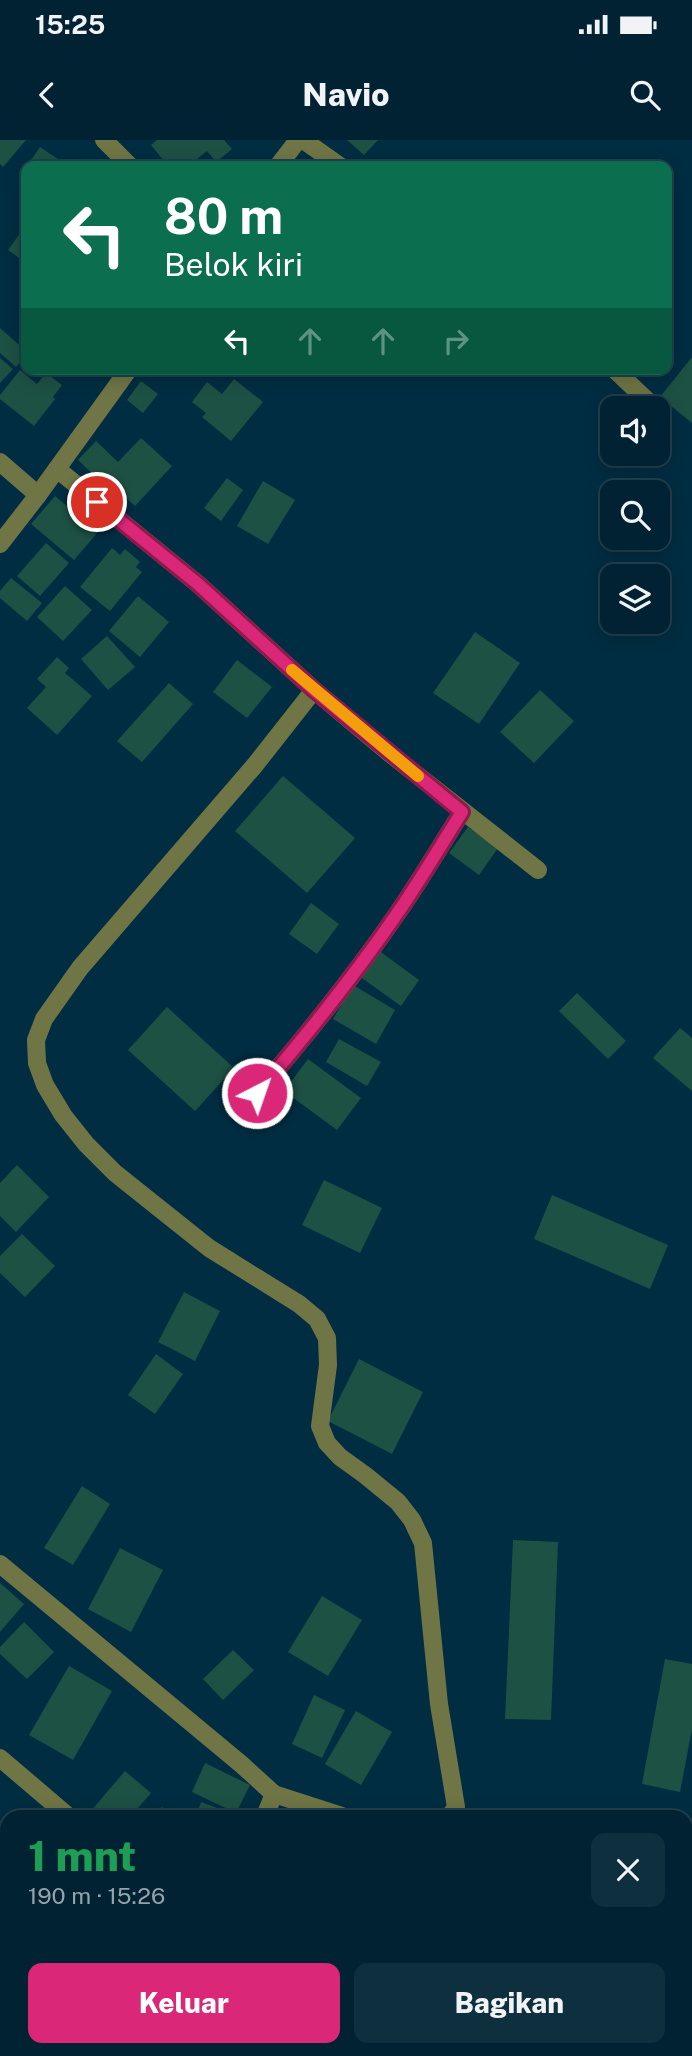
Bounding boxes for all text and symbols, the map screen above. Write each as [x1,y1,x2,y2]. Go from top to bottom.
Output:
text: 15:25 [35,9,105,40]
icon: back [28,76,66,114]
text: Navio [302,76,390,113]
icon: search [626,76,664,114]
text: 80 m [164,187,283,245]
icon: left [49,189,140,280]
text: Belok kiri [164,246,303,283]
icon: left [218,322,256,360]
icon: ahead [291,322,329,360]
icon: ahead [364,322,402,360]
icon: right [437,322,475,360]
map controls [600,396,670,634]
button: sound [600,396,670,466]
pin [67,472,127,532]
button: search [600,480,670,550]
icon: arrive [78,483,116,521]
button: layers [600,564,670,634]
position arrow [220,1056,294,1130]
text: 1 mnt [28,1831,136,1880]
button: close [591,1833,665,1907]
text: 190 m · 15:26 [28,1882,165,1909]
button: Keluar [28,1963,340,2043]
button: Bagikan [354,1963,665,2043]

